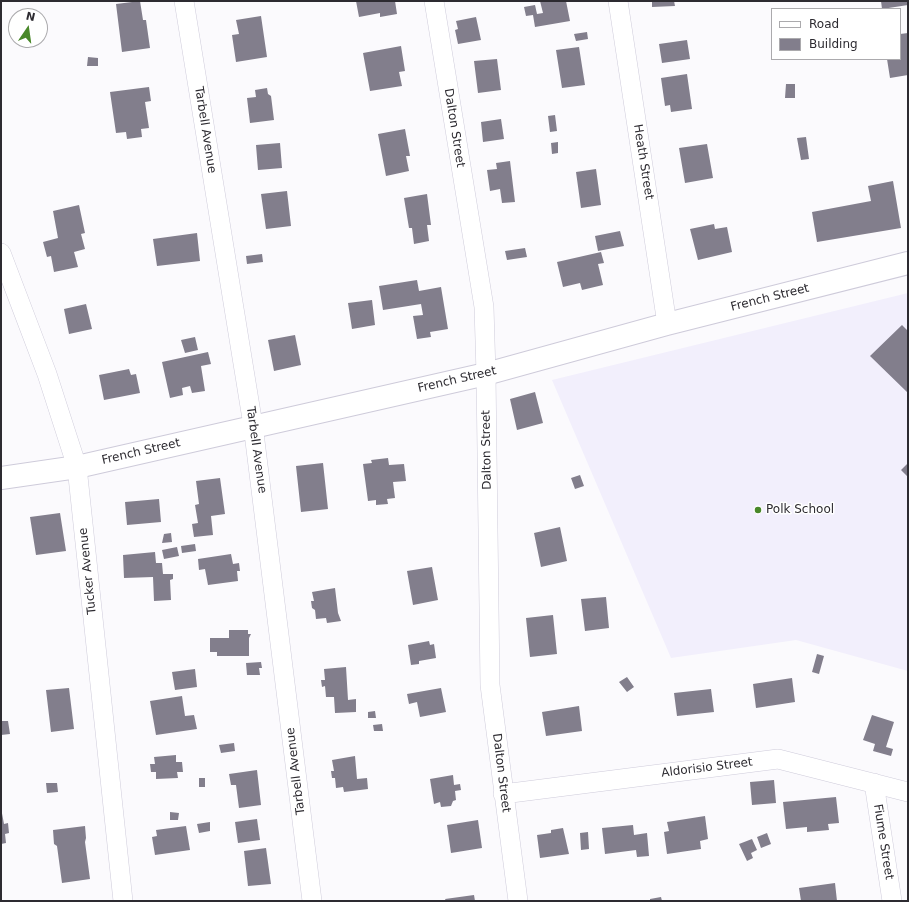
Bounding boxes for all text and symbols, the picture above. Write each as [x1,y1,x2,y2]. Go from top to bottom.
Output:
north arrow [8,8,48,48]
legend [771,8,901,60]
text: N [25,9,37,24]
text: Road [809,17,839,31]
text: Building [809,37,858,51]
street label: Tarbell Avenue [191,86,219,174]
street label: Dalton Street [441,87,467,169]
street label: Heath Street [630,123,656,201]
street label: French Street [729,281,811,315]
street label: French Street [416,364,498,396]
street label: Tarbell Avenue [243,406,269,494]
street label: Dalton Street [479,410,495,490]
street label: French Street [100,436,182,468]
place label: Polk School [766,503,834,517]
marker: Polk School [753,505,763,515]
street label: Tucker Avenue [76,527,100,615]
street label: Tarbell Avenue [284,727,308,815]
street label: Dalton Street [489,732,513,814]
street label: Aldorisio Street [660,755,754,781]
street label: Fiume Street [870,803,896,881]

